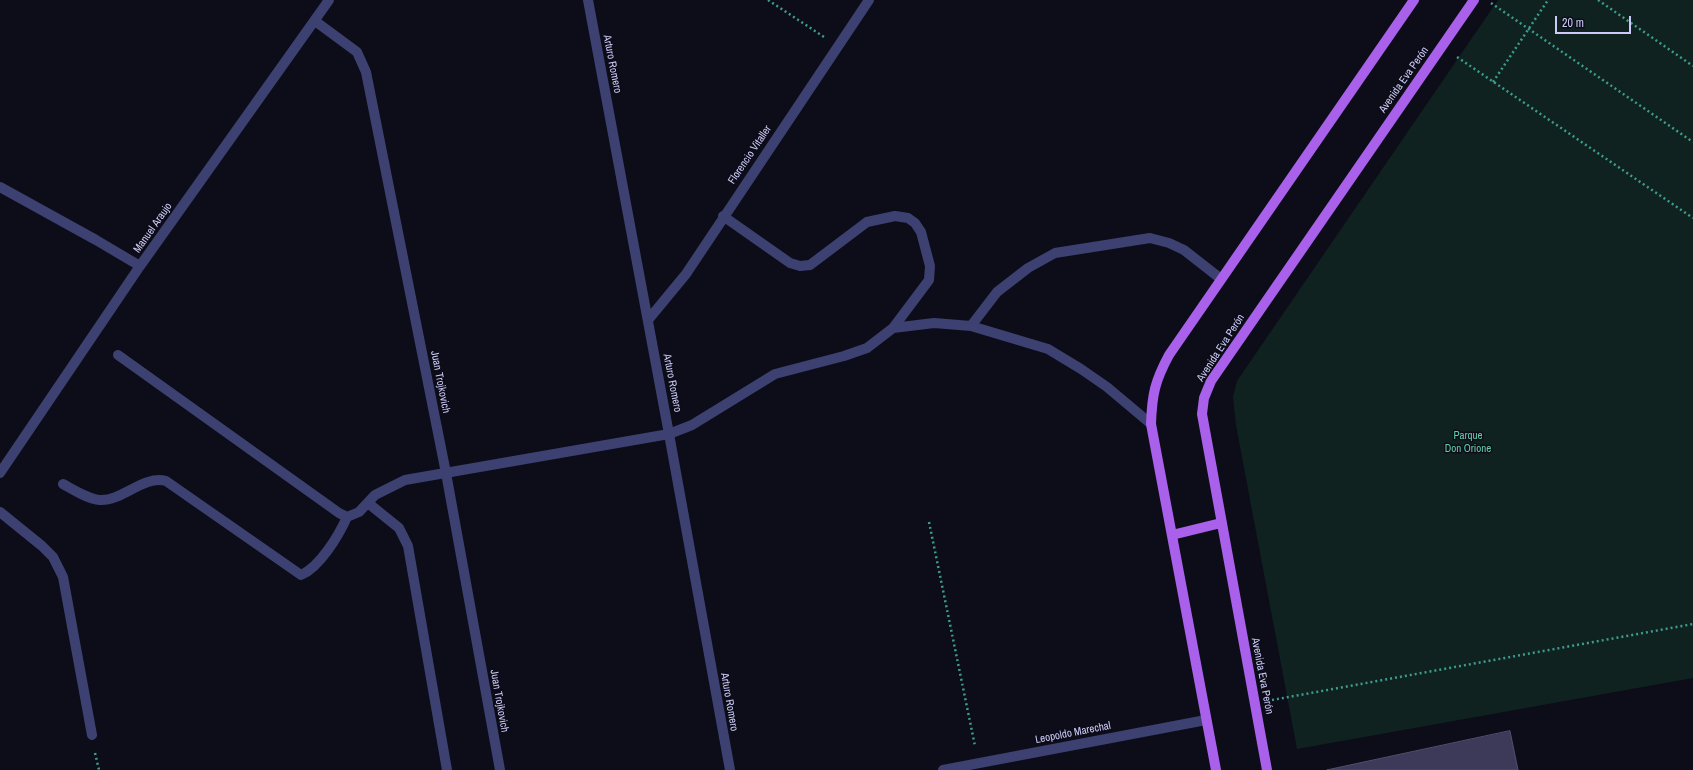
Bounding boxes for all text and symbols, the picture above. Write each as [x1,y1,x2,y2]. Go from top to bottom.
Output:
scale bar [1557,8,1633,34]
text: 20 m [1562,15,1584,31]
street label: Arturo Romero [600,34,624,94]
street label: Avenida Eva Perón [1376,44,1432,116]
street label: Florencio Vitaller [726,123,774,187]
street label: Manuel Araujo [131,200,175,256]
street label: Avenida Eva Perón [1194,312,1248,384]
street label: Juan Trojkovich [427,350,453,414]
street label: Arturo Romero [660,353,684,413]
park label: Parque Don Orione [1445,429,1491,455]
street label: Avenida Eva Perón [1248,637,1276,715]
street label: Juan Trojkovich [487,669,511,733]
street label: Arturo Romero [717,672,741,732]
street label: Leopoldo Marechal [1034,719,1112,747]

